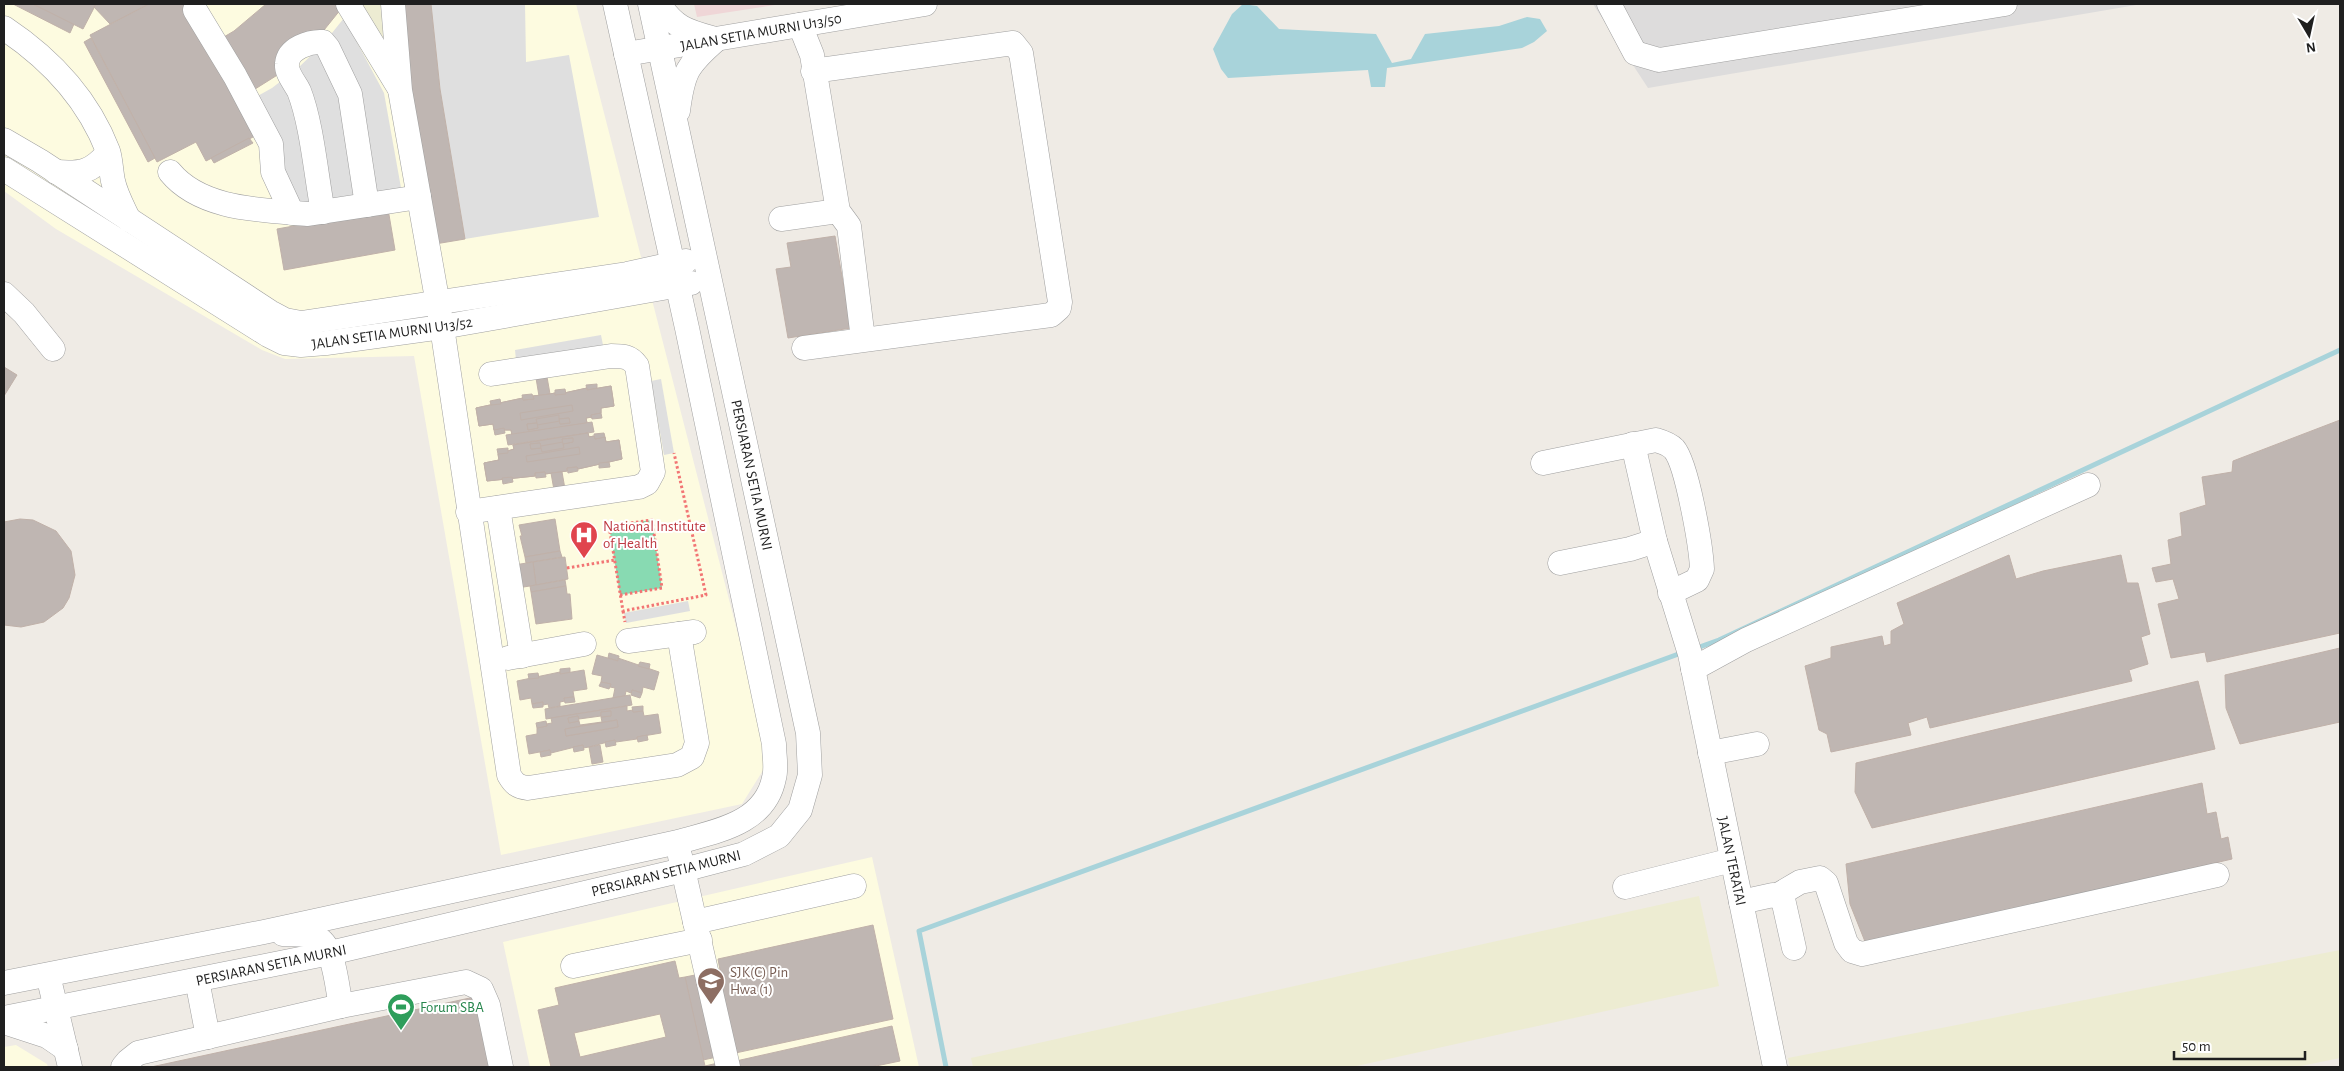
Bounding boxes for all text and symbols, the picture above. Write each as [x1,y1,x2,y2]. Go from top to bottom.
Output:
north arrow [2284,10,2334,60]
street label: JALAN SETIA MURNI U13/50 [679,11,843,54]
text: N [2305,39,2317,55]
street label: JALAN SETIA MURNI U13/52 [311,315,474,352]
street label: PERSIARAN SETIA MURNI [728,398,775,552]
place label: National Institute of Health [603,519,706,551]
hospital icon: National Institute of Health [569,520,599,559]
street label: JALAN TERATAI [1715,815,1748,907]
street label: PERSIARAN SETIA MURNI [590,848,742,899]
street label: PERSIARAN SETIA MURNI [194,942,348,989]
place label: SJK(C) Pin Hwa (1) [730,965,788,997]
school or university icon: SJK(C) Pin Hwa (1) [696,966,726,1005]
sports icon: Forum SBA [386,992,416,1031]
place label: Forum SBA [420,1000,484,1015]
scale bar [2174,1028,2305,1060]
text: 50 m [2182,1039,2211,1054]

